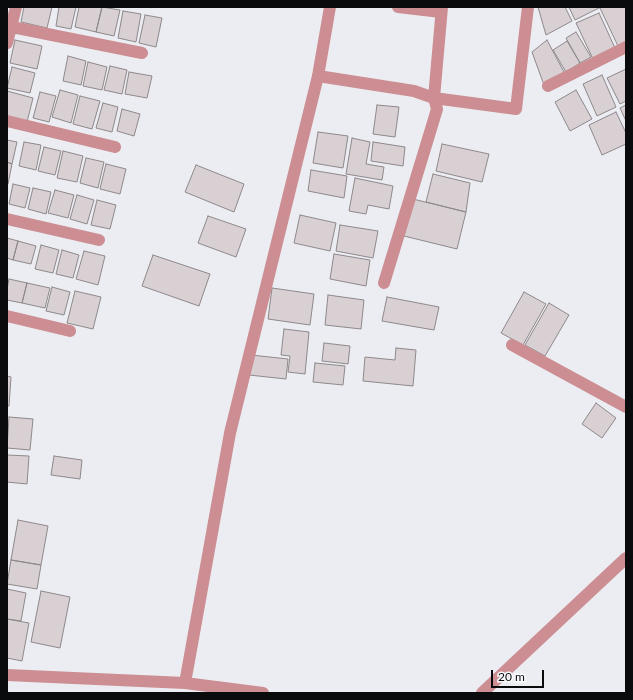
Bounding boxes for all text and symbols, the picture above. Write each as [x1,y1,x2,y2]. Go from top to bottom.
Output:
scale bar [493,662,546,688]
text: 20 m [498,669,525,684]

